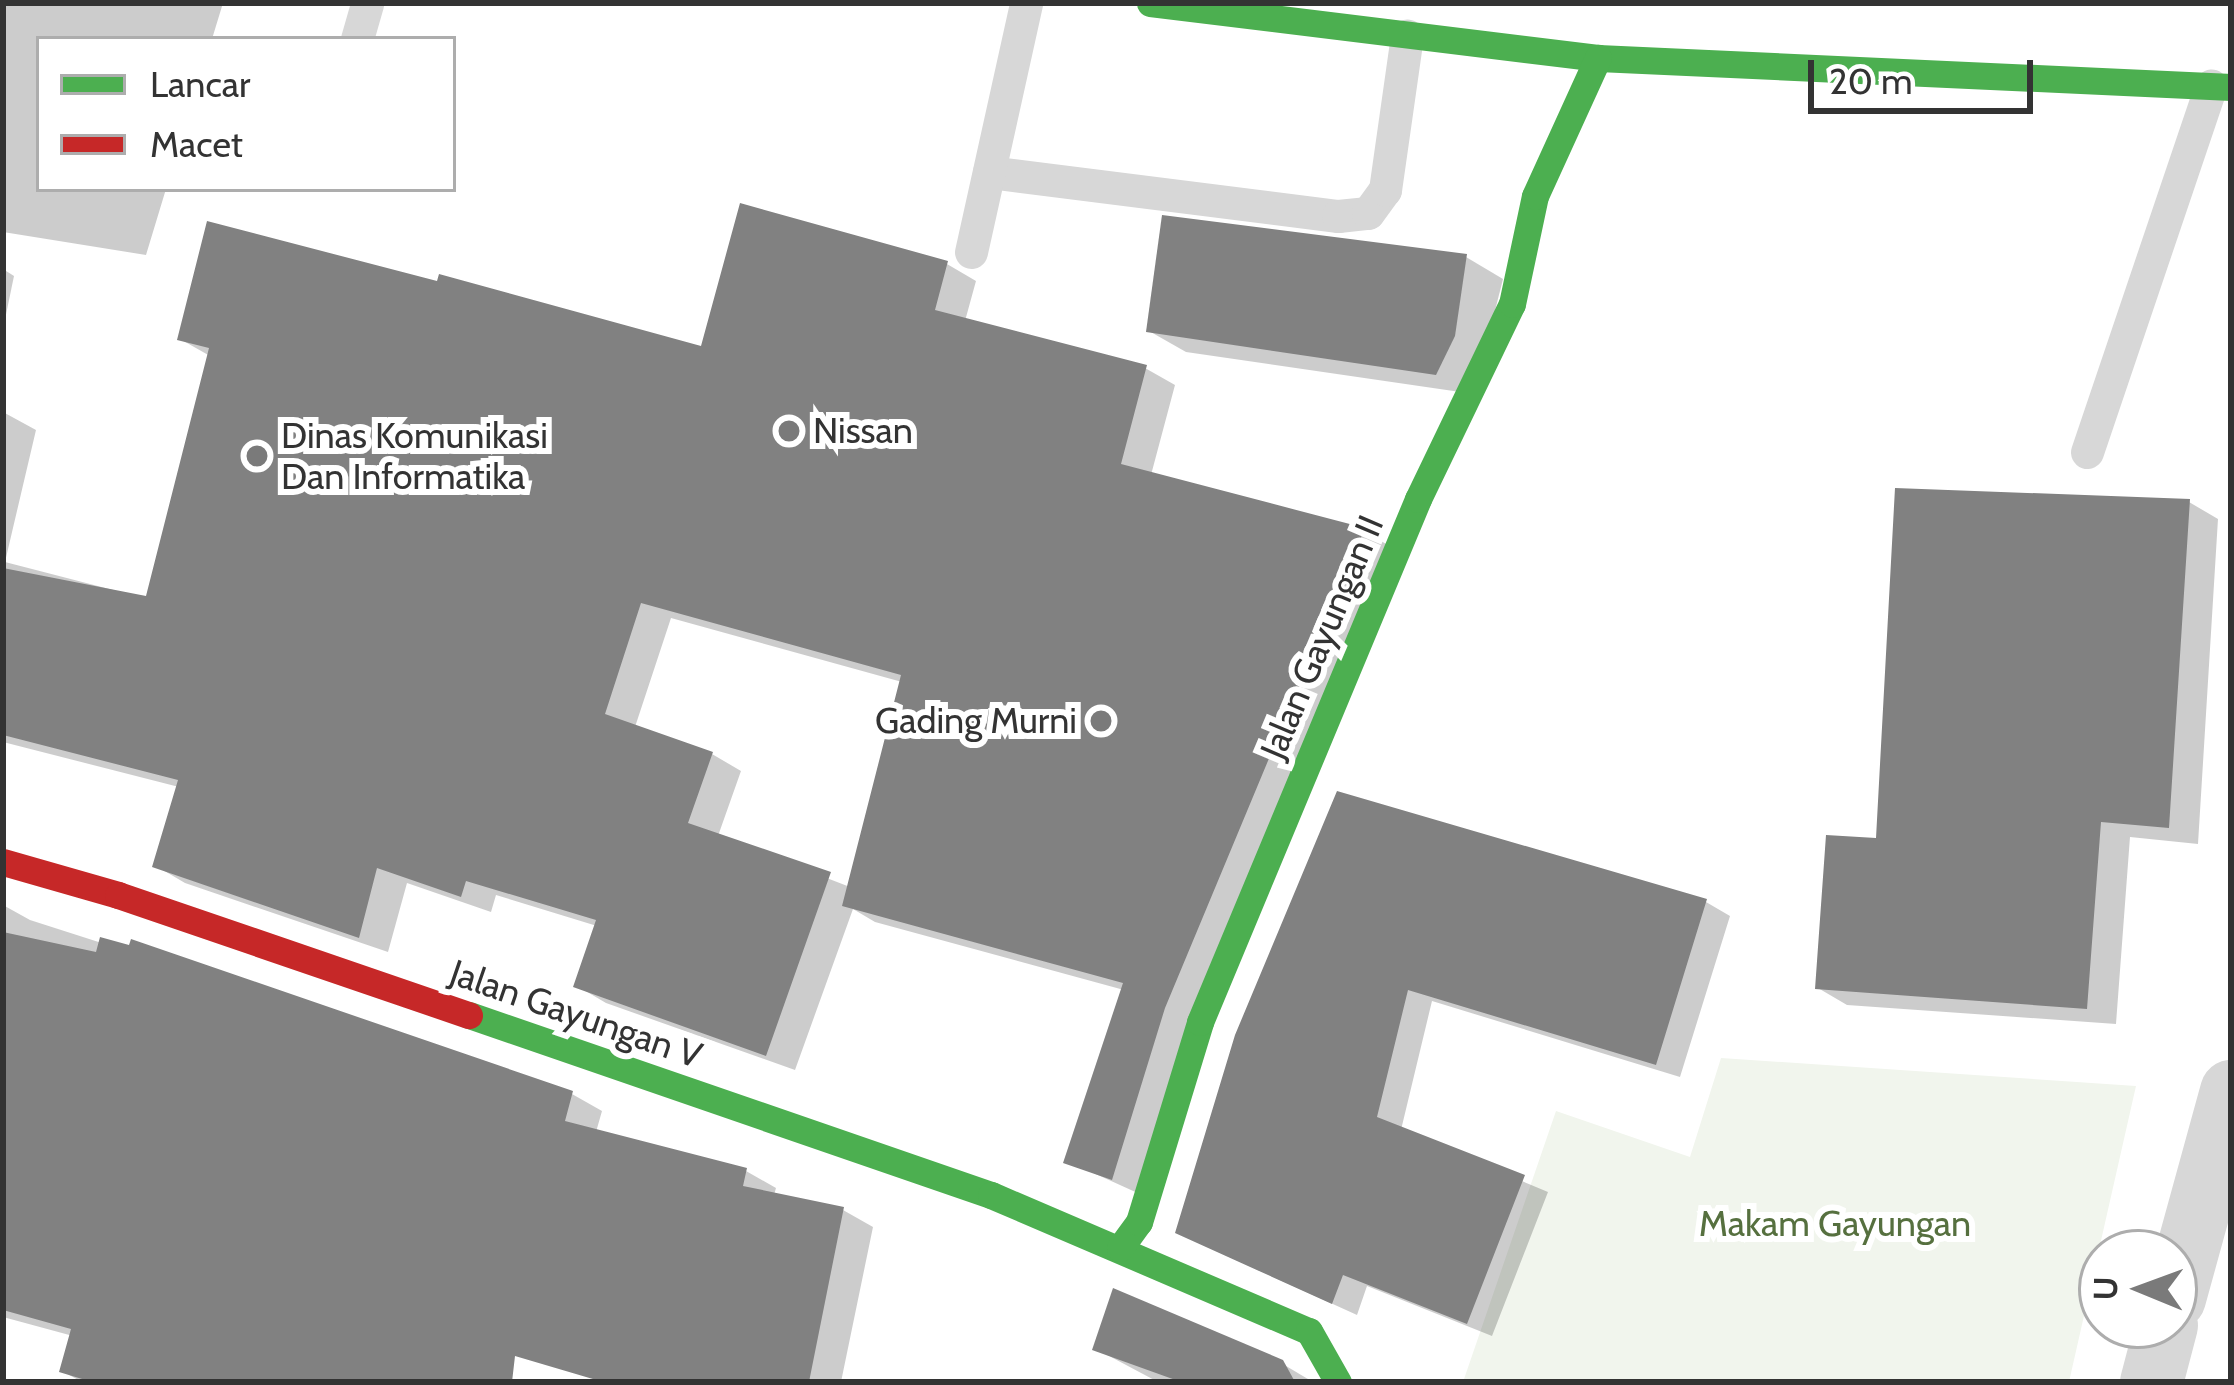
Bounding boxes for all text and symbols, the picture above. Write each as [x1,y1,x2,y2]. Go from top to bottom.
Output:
legend [36,36,456,192]
scale bar [1814,36,2039,110]
text: 20 m [1829,59,1913,103]
text: Lancar [150,62,250,106]
text: Macet [150,122,243,166]
place label: Nissan [813,409,913,453]
place label: Dinas Komunikasi Dan Informatika [281,413,548,498]
marker: Nissan [776,418,802,444]
marker: Dinas Komunikasi Dan Informatika [244,443,270,469]
street label: Jalan Gayungan II [1251,509,1393,765]
place label: Gading Murni [875,699,1077,743]
marker: Gading Murni [1088,708,1114,734]
street label: Jalan Gayungan V [444,951,708,1077]
park label: Makam Gayungan [1699,1202,1971,1246]
north arrow [2078,1229,2198,1349]
text: U [2085,1276,2125,1301]

